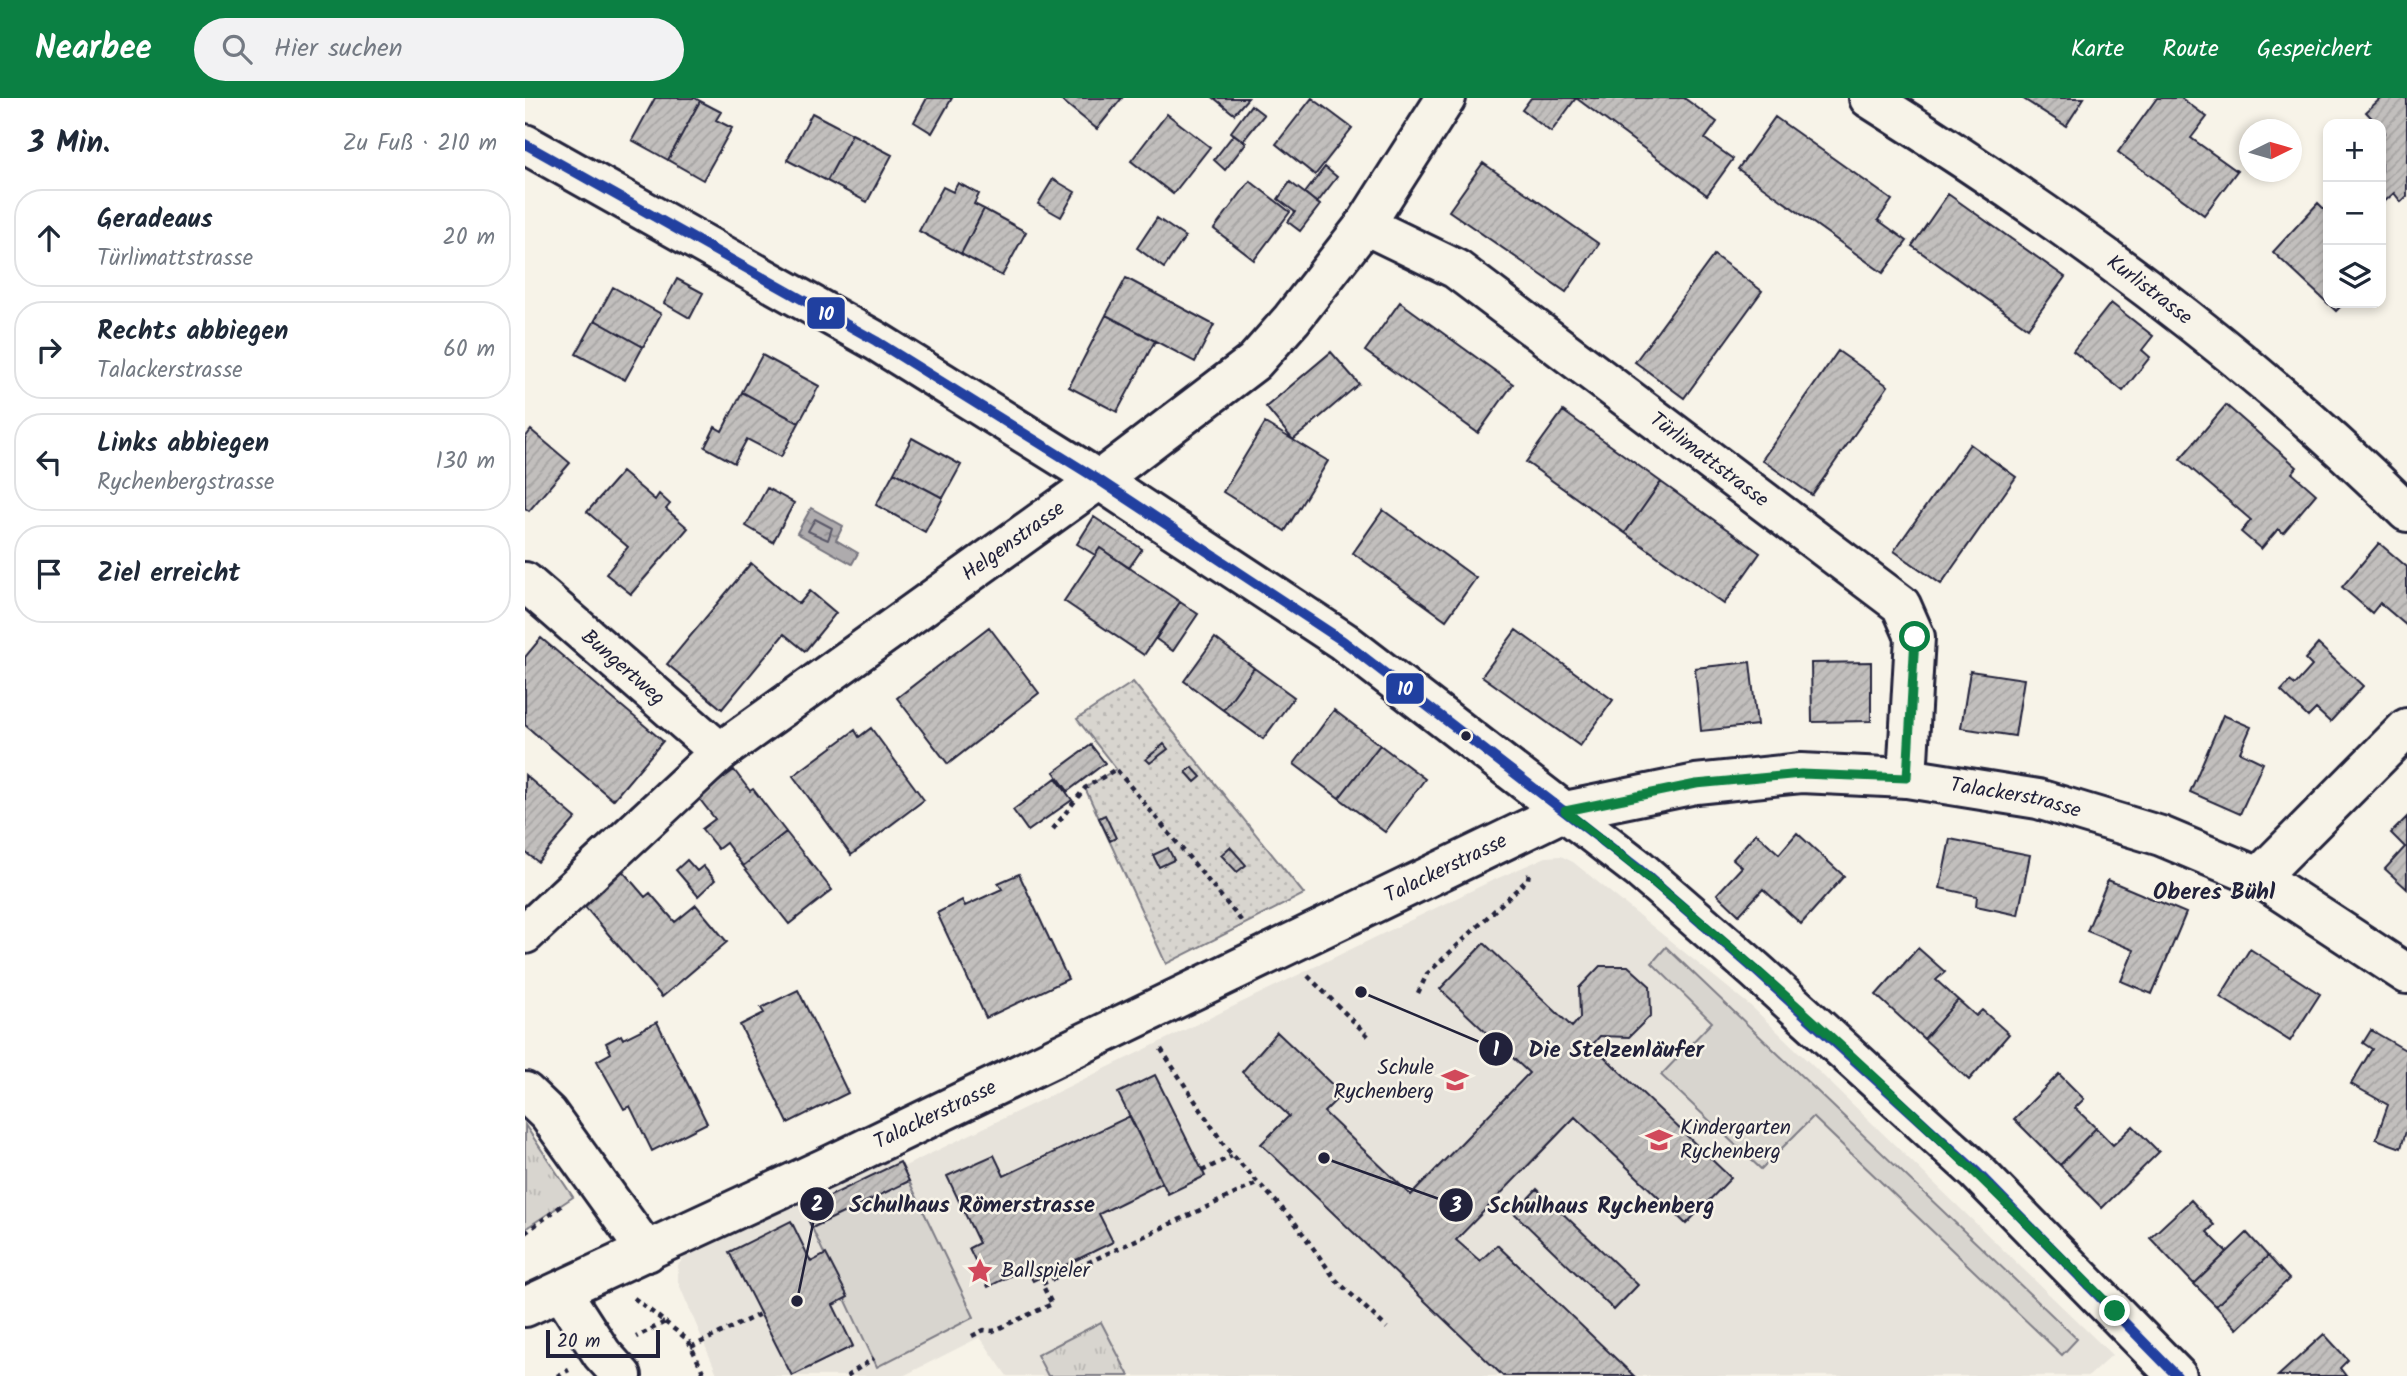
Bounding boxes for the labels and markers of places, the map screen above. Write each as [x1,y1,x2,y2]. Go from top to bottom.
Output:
unlabelled marker [1459,729,1473,743]
callout: Die Stelzenläufer [1479,1027,1717,1071]
place label: Schule Rychenberg [1333,1052,1435,1109]
school or university icon: Schule Rychenberg [1440,1065,1470,1095]
place label: Kindergarten Rychenberg [1680,1112,1791,1169]
school or university icon: Kindergarten Rychenberg [1644,1125,1674,1155]
callout: Schulhaus Römerstrasse [800,1182,1109,1226]
callout: Schulhaus Rychenberg [1439,1183,1729,1227]
place label: Ballspieler [1001,1255,1091,1288]
place icon: Ballspieler [965,1256,995,1286]

